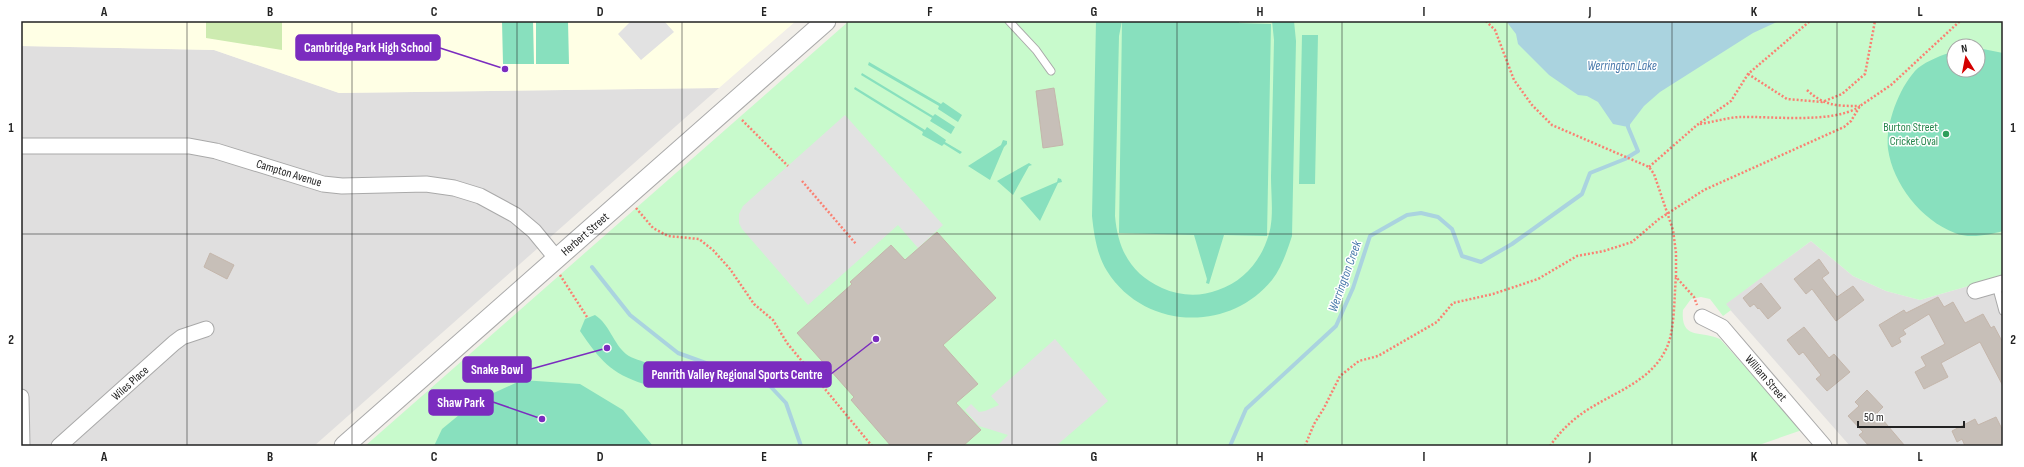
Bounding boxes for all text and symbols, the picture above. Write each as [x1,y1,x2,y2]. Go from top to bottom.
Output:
text: A [100,4,108,20]
text: B [267,4,273,20]
text: C [431,4,438,20]
text: D [597,4,604,20]
text: E [761,4,767,20]
text: F [927,4,933,20]
text: G [1091,4,1098,20]
text: H [1257,4,1264,20]
text: I [1423,4,1426,20]
text: J [1588,4,1592,20]
text: K [1751,4,1758,20]
text: L [1917,4,1923,20]
callout: Cambridge Park High School [296,35,440,60]
north arrow [1946,38,1986,78]
text: Cambridge Park High School [304,40,432,56]
text: N [1960,42,1968,56]
water label: Werrington Lake [1587,58,1657,74]
text: 1 [8,120,14,136]
place label: Burton Street Cricket Oval [1883,120,1938,149]
text: 1 [2010,120,2016,136]
marker: Burton Street Cricket Oval [1941,129,1951,139]
street label: Campton Avenue [254,156,324,191]
street label: Herbert Street [558,209,613,259]
water label: Werrington Creek [1325,237,1366,314]
text: 2 [8,332,14,348]
text: 2 [2010,332,2016,348]
street label: William Street [1741,352,1790,405]
callout: Snake Bowl [463,357,531,382]
text: Snake Bowl [471,362,523,378]
callout: Penrith Valley Regional Sports Centre [644,362,831,387]
street label: Wiles Place [109,363,152,404]
text: Penrith Valley Regional Sports Centre [651,367,823,383]
callout: Shaw Park [429,390,493,415]
text: Shaw Park [437,395,485,411]
scale bar [1858,403,1964,429]
text: 50 m [1864,410,1884,425]
text: A [100,449,108,465]
text: B [267,449,273,465]
text: C [431,449,438,465]
text: D [597,449,604,465]
text: E [761,449,767,465]
text: F [927,449,933,465]
text: G [1091,449,1098,465]
text: H [1257,449,1264,465]
text: I [1423,449,1426,465]
text: J [1588,449,1592,465]
text: K [1751,449,1758,465]
text: L [1917,449,1923,465]

